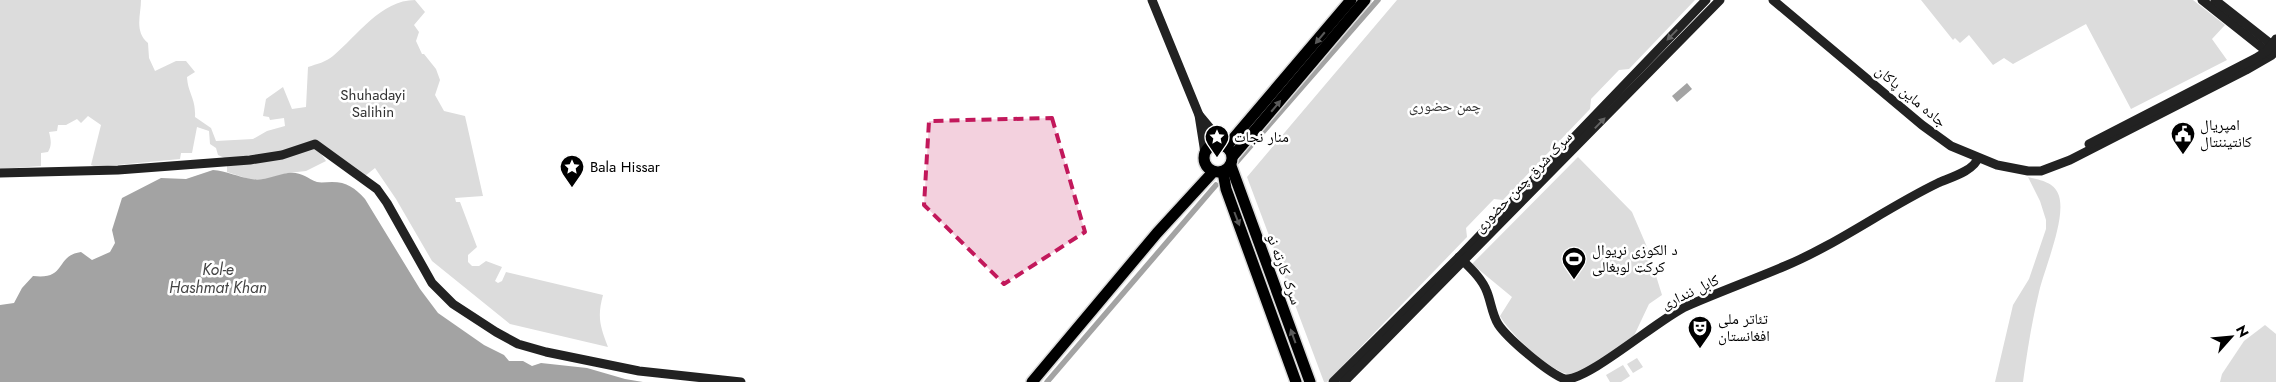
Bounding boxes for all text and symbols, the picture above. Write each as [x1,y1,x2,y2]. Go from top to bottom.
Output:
one-way arrow [1666,29,1678,41]
one-way arrow [1314,31,1325,44]
street label: جاده ماین پاکان [1871,60,1952,133]
park label: Shuhadayi Salihin [340,84,406,123]
park label: چمن حضوری [1409,95,1482,117]
one-way arrow [1270,99,1281,112]
place label: امپریال کانتیننتال [2200,114,2252,153]
one-way arrow [1594,117,1606,129]
public building icon: امپریال کانتیننتال [2170,121,2196,155]
place icon: منار نجات [1204,124,1230,158]
place label: منار نجات [1234,126,1289,148]
street label: سرک شرق چمن حضوری [1469,126,1577,238]
place icon: Bala Hissar [559,154,585,188]
place label: Bala Hissar [590,156,661,178]
one-way arrow [1233,212,1241,227]
street label: سرک کارته نو [1261,230,1307,308]
place label: د الکوزی نړیوال کرکټ لوبغالی [1592,239,1678,278]
sports icon: د الکوزی نړیوال کرکټ لوبغالی [1561,246,1587,280]
water label: Kol-e Hashmat Khan [169,258,267,299]
street label: کابل ننداری [1657,269,1723,315]
place label: تئاتر ملی افغانستان [1718,308,1770,347]
north arrow [2206,312,2256,362]
theatre icon: تئاتر ملی افغانستان [1687,315,1713,349]
text: N [2231,322,2254,341]
one-way arrow [1289,328,1297,343]

